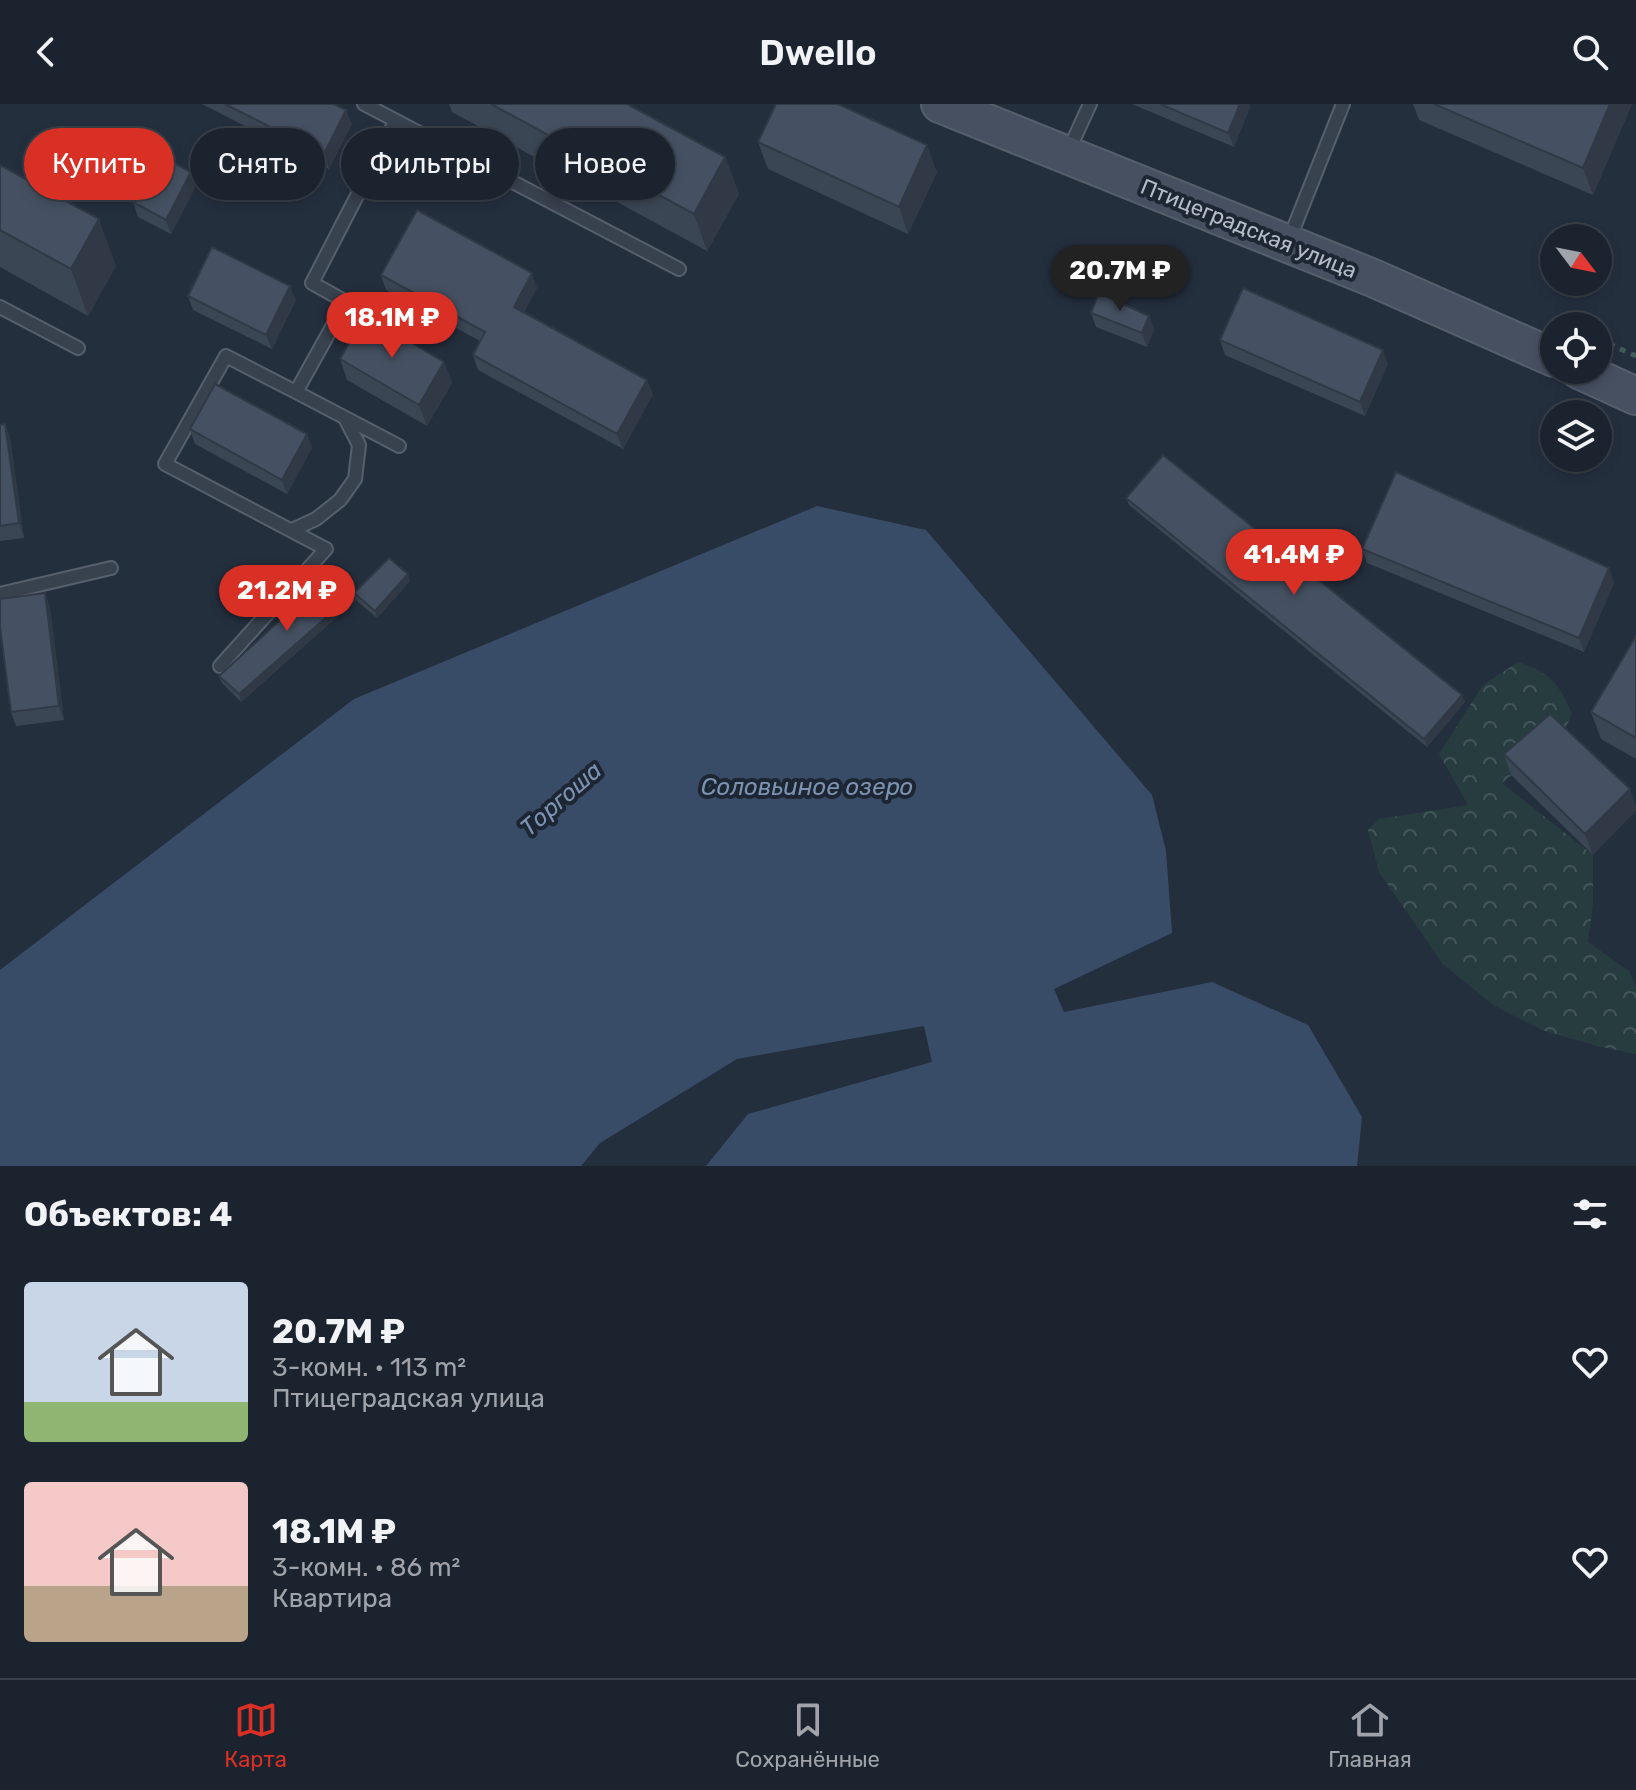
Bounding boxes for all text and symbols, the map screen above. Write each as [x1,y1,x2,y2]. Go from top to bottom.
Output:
icon: back [24,30,68,74]
icon: search [1568,30,1612,74]
text: Dwello [759,31,877,74]
chip: Купить [24,128,174,200]
chip: Снять [190,128,325,200]
chip: Фильтры [341,128,519,200]
chip: Новое [535,128,675,200]
street label: Птицеградская улица [1137,173,1361,284]
north arrow [1540,224,1612,296]
map controls [1540,224,1612,472]
pin: 20.7M ₽ [1046,245,1194,313]
text: 20.7M ₽ [1069,255,1171,286]
pin: 18.1M ₽ [318,292,466,360]
text: 18.1M ₽ [345,302,439,333]
button: locate [1540,312,1612,384]
button: layers [1540,400,1612,472]
pin: 41.4M ₽ [1220,529,1368,597]
text: 41.4M ₽ [1244,539,1344,570]
pin: 21.2M ₽ [213,565,361,633]
text: 21.2M ₽ [237,575,337,606]
water label: Торгоша [515,756,607,842]
water label: Соловьиное озеро [701,773,913,801]
icon: filters [1568,1192,1612,1236]
text: Объектов: 4 [24,1194,232,1235]
text: 20.7M ₽ [272,1311,405,1352]
icon: home [88,1314,184,1410]
icon: heart [1568,1340,1612,1384]
text: 3-комн. · 113 m² [272,1352,466,1383]
text: Птицеградская улица [272,1383,545,1414]
text: 18.1M ₽ [272,1511,396,1552]
icon: home [88,1514,184,1610]
icon: heart [1568,1540,1612,1584]
text: 3-комн. · 86 m² [272,1552,460,1583]
text: Квартира [272,1583,392,1614]
tab: Карта [224,1698,287,1773]
tab: Сохранённые [735,1698,880,1773]
tab: Главная [1328,1698,1412,1773]

